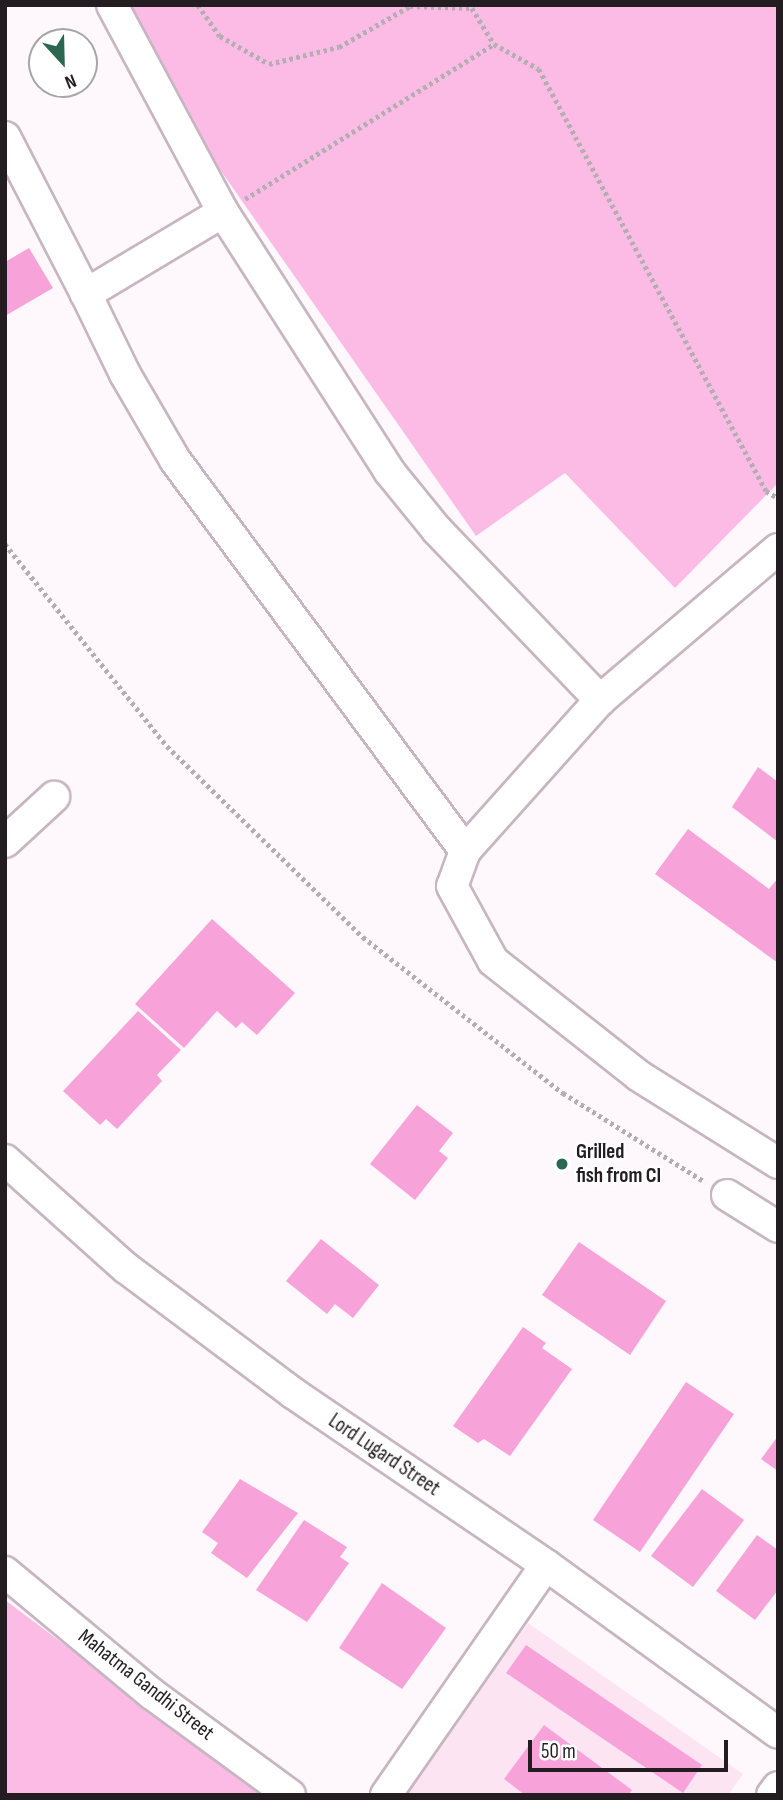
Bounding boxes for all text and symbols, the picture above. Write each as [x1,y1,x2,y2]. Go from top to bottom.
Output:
north arrow [28,28,98,98]
text: N [61,69,79,94]
place label: Grilled fish from CI [576,1139,661,1189]
marker: Grilled fish from CI [554,1156,570,1172]
street label: Lord Lugard Street [324,1409,444,1501]
street label: Mahatma Gandhi Street [73,1624,219,1746]
scale bar [531,1727,730,1771]
text: 50 m [541,1739,576,1764]

